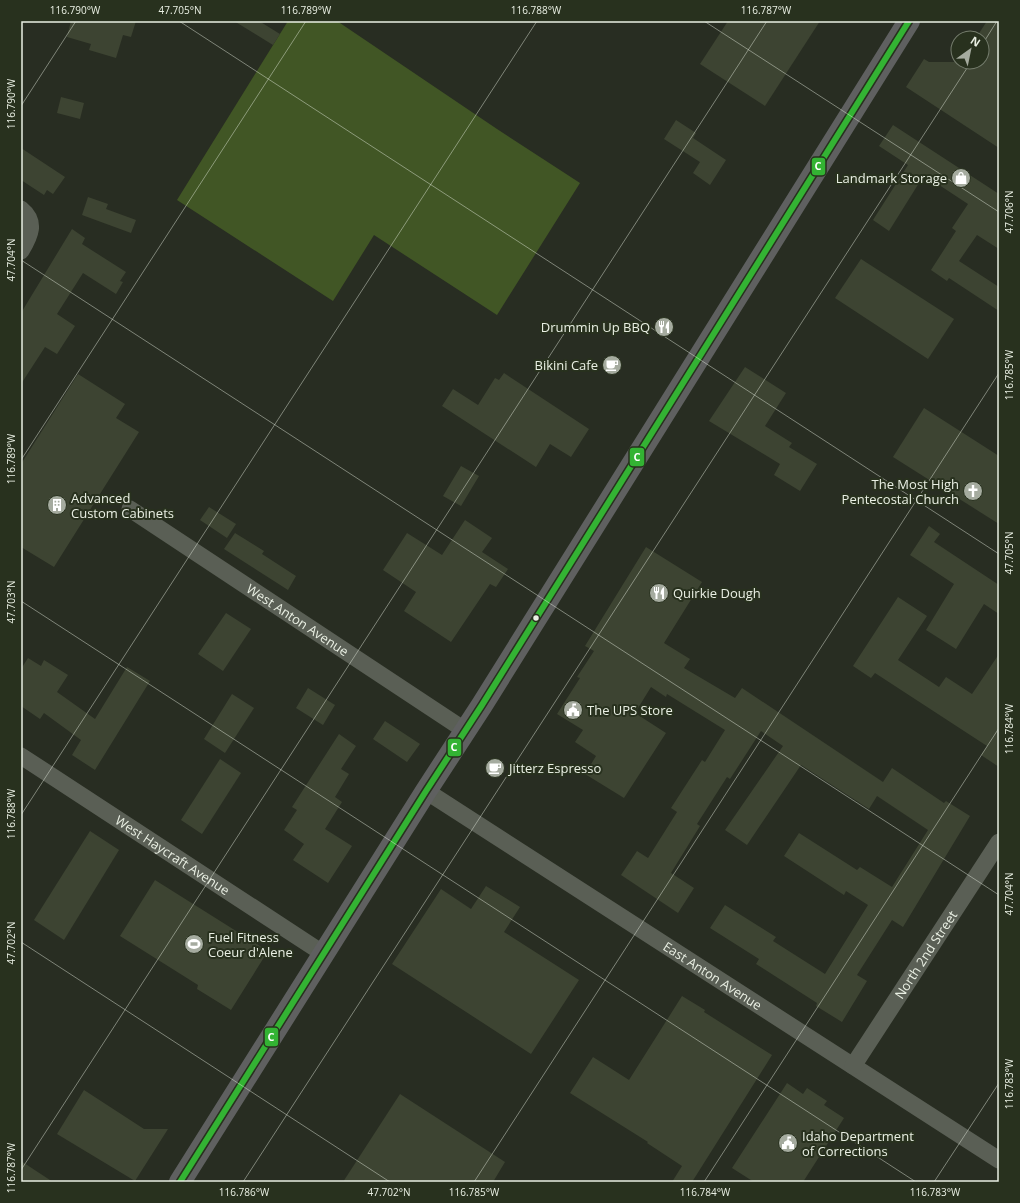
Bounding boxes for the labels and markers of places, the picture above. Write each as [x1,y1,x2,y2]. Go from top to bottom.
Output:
shop icon: Landmark Storage [950,167,972,189]
place label: Landmark Storage [836,169,947,187]
restaurant icon: Drummin Up BBQ [653,316,675,338]
place label: Drummin Up BBQ [541,318,650,336]
cafe icon: Bikini Cafe [601,354,623,376]
place label: Bikini Cafe [534,356,598,374]
place label: The Most High Pentecostal Church [842,475,959,508]
church icon: The Most High Pentecostal Church [962,480,984,502]
place label: Advanced Custom Cabinets [71,489,174,522]
building icon: Advanced Custom Cabinets [46,494,68,516]
restaurant icon: Quirkie Dough [648,582,670,604]
place label: Quirkie Dough [673,584,761,602]
unlabelled marker [531,613,541,623]
public building icon: The UPS Store [562,699,584,721]
place label: The UPS Store [587,701,673,719]
cafe icon: Jitterz Espresso [484,757,506,779]
place label: Jitterz Espresso [507,759,602,777]
place label: Fuel Fitness Coeur d'Alene [208,928,293,961]
sports icon: Fuel Fitness Coeur d'Alene [183,933,205,955]
place label: Idaho Department of Corrections [802,1127,914,1160]
public building icon: Idaho Department of Corrections [777,1132,799,1154]

